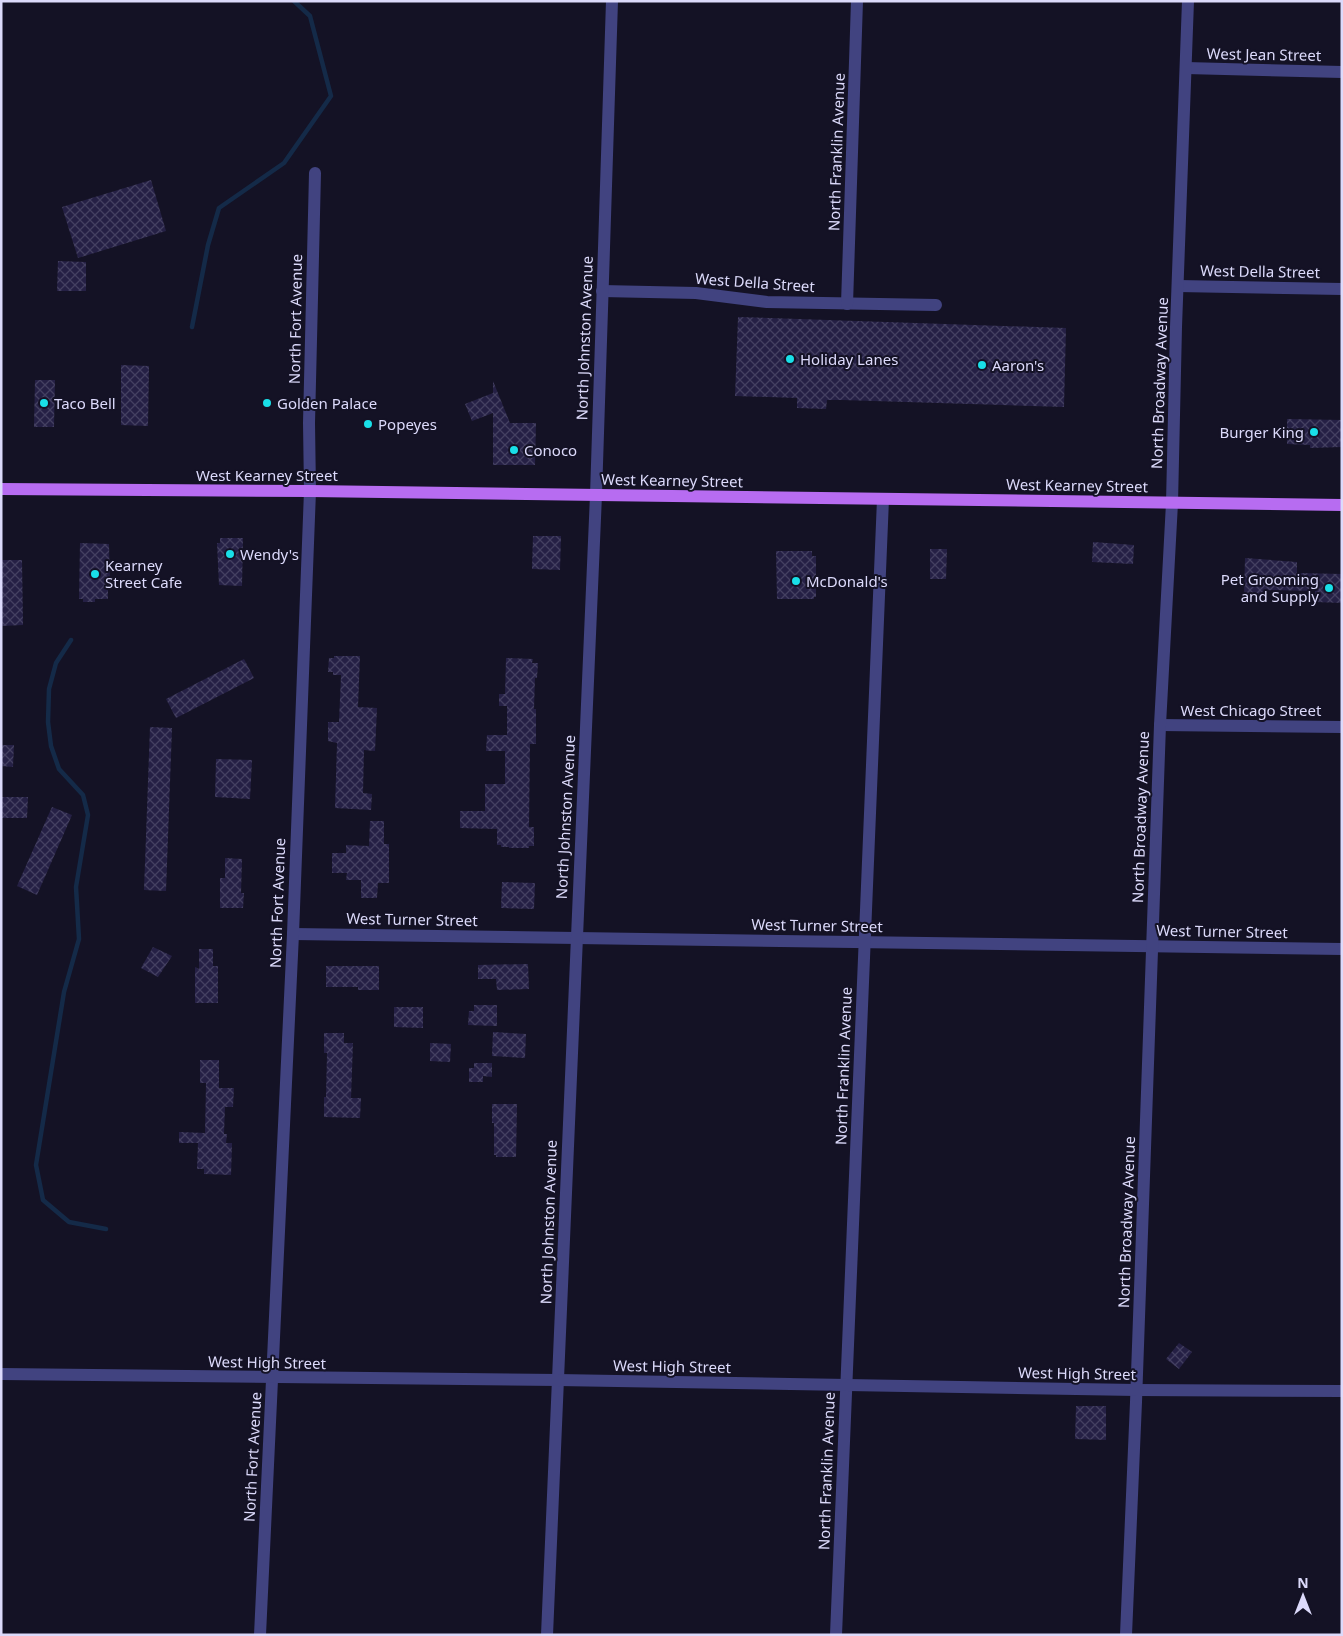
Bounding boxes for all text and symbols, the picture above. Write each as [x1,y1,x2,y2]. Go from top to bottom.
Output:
street label: West Jean Street [1207,43,1322,65]
street label: North Franklin Avenue [823,73,849,231]
street label: North Fort Avenue [284,254,306,384]
street label: North Johnston Avenue [571,255,597,421]
street label: West Della Street [1200,260,1321,282]
street label: West Della Street [694,268,816,296]
street label: North Broadway Avenue [1146,297,1172,469]
place label: Holiday Lanes [800,349,898,369]
marker: Holiday Lanes [784,353,796,365]
place label: Aaron's [992,355,1044,375]
marker: Aaron's [976,359,988,371]
place label: Taco Bell [54,393,116,413]
place label: Golden Palace [277,393,377,413]
marker: Taco Bell [38,397,50,409]
marker: Golden Palace [261,397,273,409]
place label: Popeyes [378,414,437,434]
marker: Popeyes [362,418,374,430]
place label: Burger King [1220,422,1304,442]
marker: Burger King [1308,426,1320,438]
place label: Conoco [524,440,577,460]
marker: Conoco [508,444,520,456]
street label: West Kearney Street [196,465,338,485]
street label: West Kearney Street [601,469,744,491]
street label: West Kearney Street [1006,474,1149,496]
place label: Wendy's [240,544,299,564]
marker: Wendy's [224,548,236,560]
place label: Kearney Street Cafe [105,555,182,592]
marker: Kearney Street Cafe [89,568,101,580]
place label: Pet Grooming and Supply [1221,569,1319,606]
place label: McDonald's [806,571,888,591]
marker: McDonald's [790,575,802,587]
marker: Pet Grooming and Supply [1323,582,1335,594]
street label: West Chicago Street [1181,700,1322,720]
street label: North Broadway Avenue [1127,731,1153,903]
street label: North Johnston Avenue [551,734,579,900]
street label: North Fort Avenue [265,838,289,968]
street label: West Turner Street [346,908,478,930]
street label: West Turner Street [751,914,883,936]
street label: West Turner Street [1156,920,1288,942]
street label: North Franklin Avenue [830,987,856,1145]
street label: North Broadway Avenue [1113,1136,1139,1308]
street label: North Johnston Avenue [535,1139,561,1305]
street label: West High Street [208,1351,327,1373]
street label: West High Street [613,1355,732,1377]
street label: West High Street [1018,1362,1137,1384]
street label: North Fort Avenue [239,1391,265,1523]
street label: North Franklin Avenue [813,1392,839,1550]
north arrow [1278,1571,1328,1621]
text: N [1297,1573,1309,1592]

